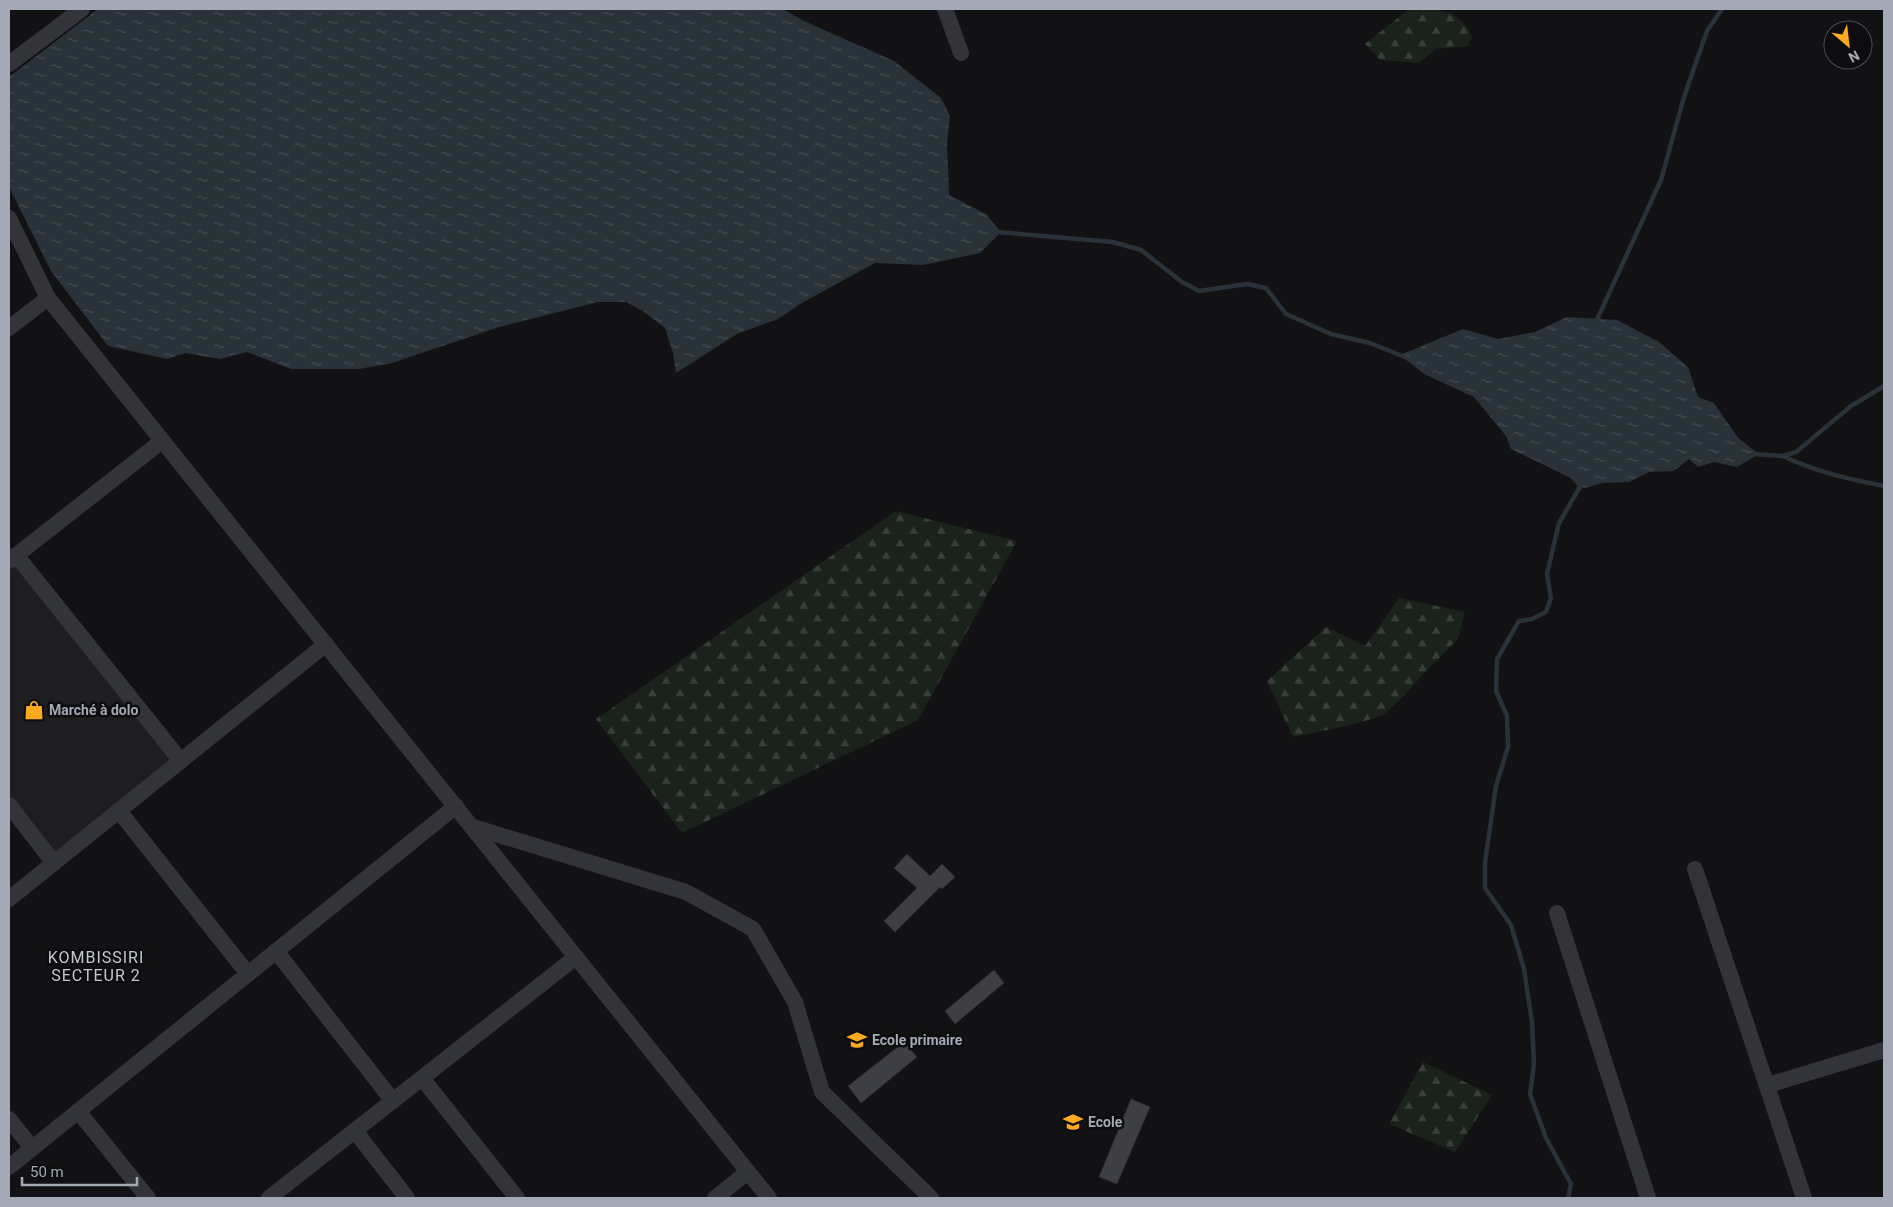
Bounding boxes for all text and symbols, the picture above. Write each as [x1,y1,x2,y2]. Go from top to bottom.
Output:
north arrow [1823,20,1873,70]
text: N [1846,47,1862,66]
shop icon: Marché à dolo [23,699,45,721]
place label: Marché à dolo [49,702,138,718]
district label: KOMBISSIRI SECTEUR 2 [48,948,144,985]
school or university icon: Ecole primaire [846,1029,868,1051]
place label: Ecole primaire [872,1032,963,1048]
school or university icon: Ecole [1062,1111,1084,1133]
place label: Ecole [1088,1114,1123,1130]
scale bar [22,1154,138,1186]
text: 50 m [30,1163,64,1181]

